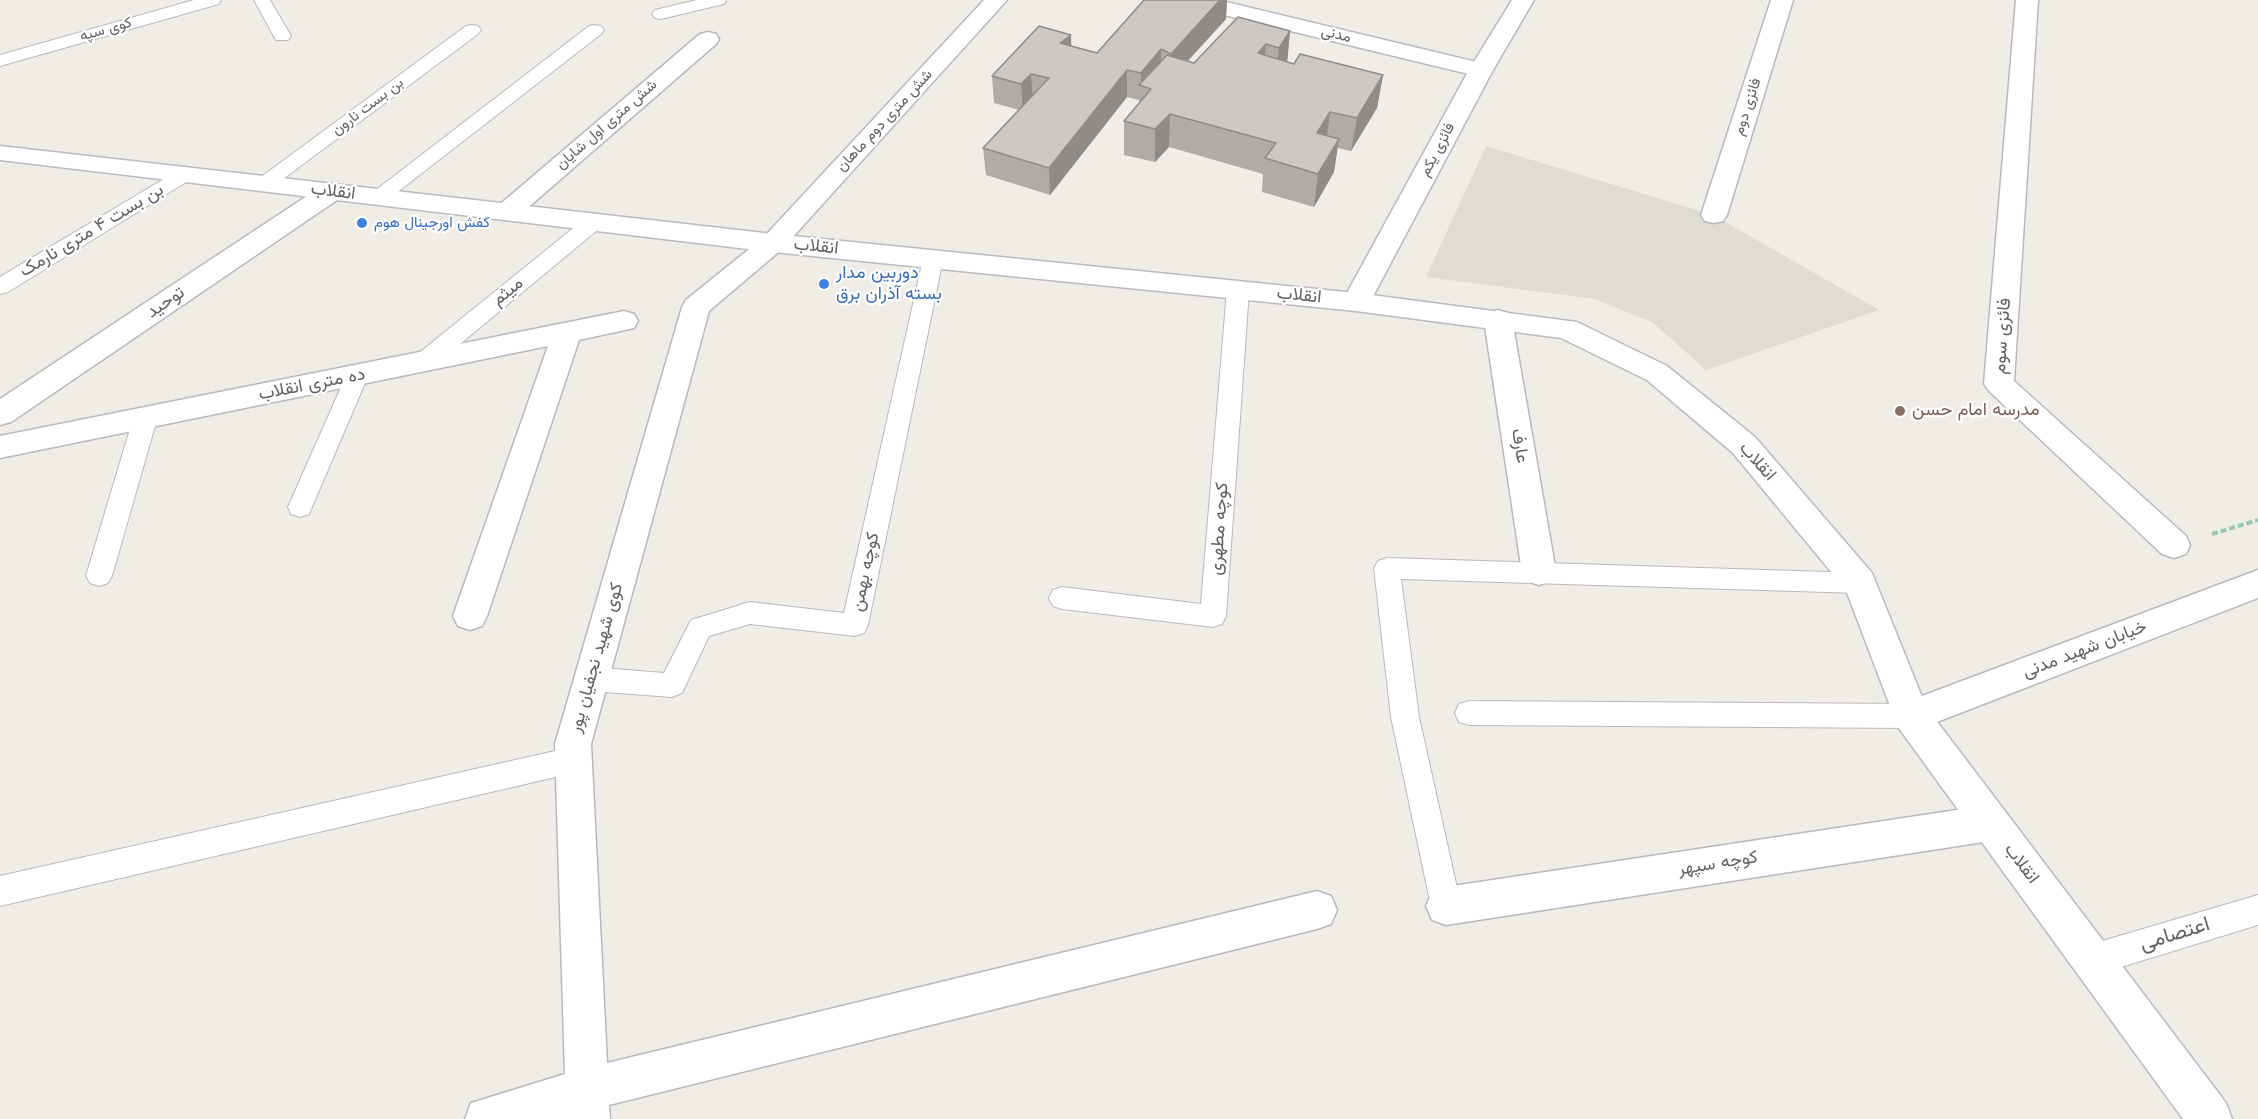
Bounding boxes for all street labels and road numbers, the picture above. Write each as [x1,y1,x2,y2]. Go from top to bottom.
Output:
street label: کوی سپه [78,14,134,46]
street label: مدنی [1319,23,1353,47]
street label: شش متری دوم ماهان [833,66,937,176]
street label: بن بست نارون [329,74,407,140]
street label: شش متری اول شایان [553,76,661,174]
street label: فائزی دوم [1730,76,1766,138]
street label: فائزی یکم [1416,120,1460,180]
street label: بن بست ۴ متری نارمک [16,179,168,283]
street label: انقلاب [309,179,357,205]
street label: انقلاب [793,234,839,260]
street label: میثم [488,273,528,311]
street label: توحید [143,282,189,324]
street label: انقلاب [1276,283,1322,309]
street label: فائزی سوم [1990,297,2016,375]
street label: ده متری انقلاب [257,364,367,406]
street label: عارف [1506,427,1532,465]
street label: انقلاب [1734,438,1780,486]
street label: کوچه مطهری [1206,482,1234,576]
street label: کوچه بهمن [847,530,885,614]
street label: کوی شهید نجفیان پور [565,581,629,735]
street label: خیابان شهید مدنی [2020,616,2150,684]
street label: انقلاب [1999,840,2043,888]
street label: کوچه سپهر [1677,847,1759,881]
street label: اعتصامی [2137,912,2213,958]

